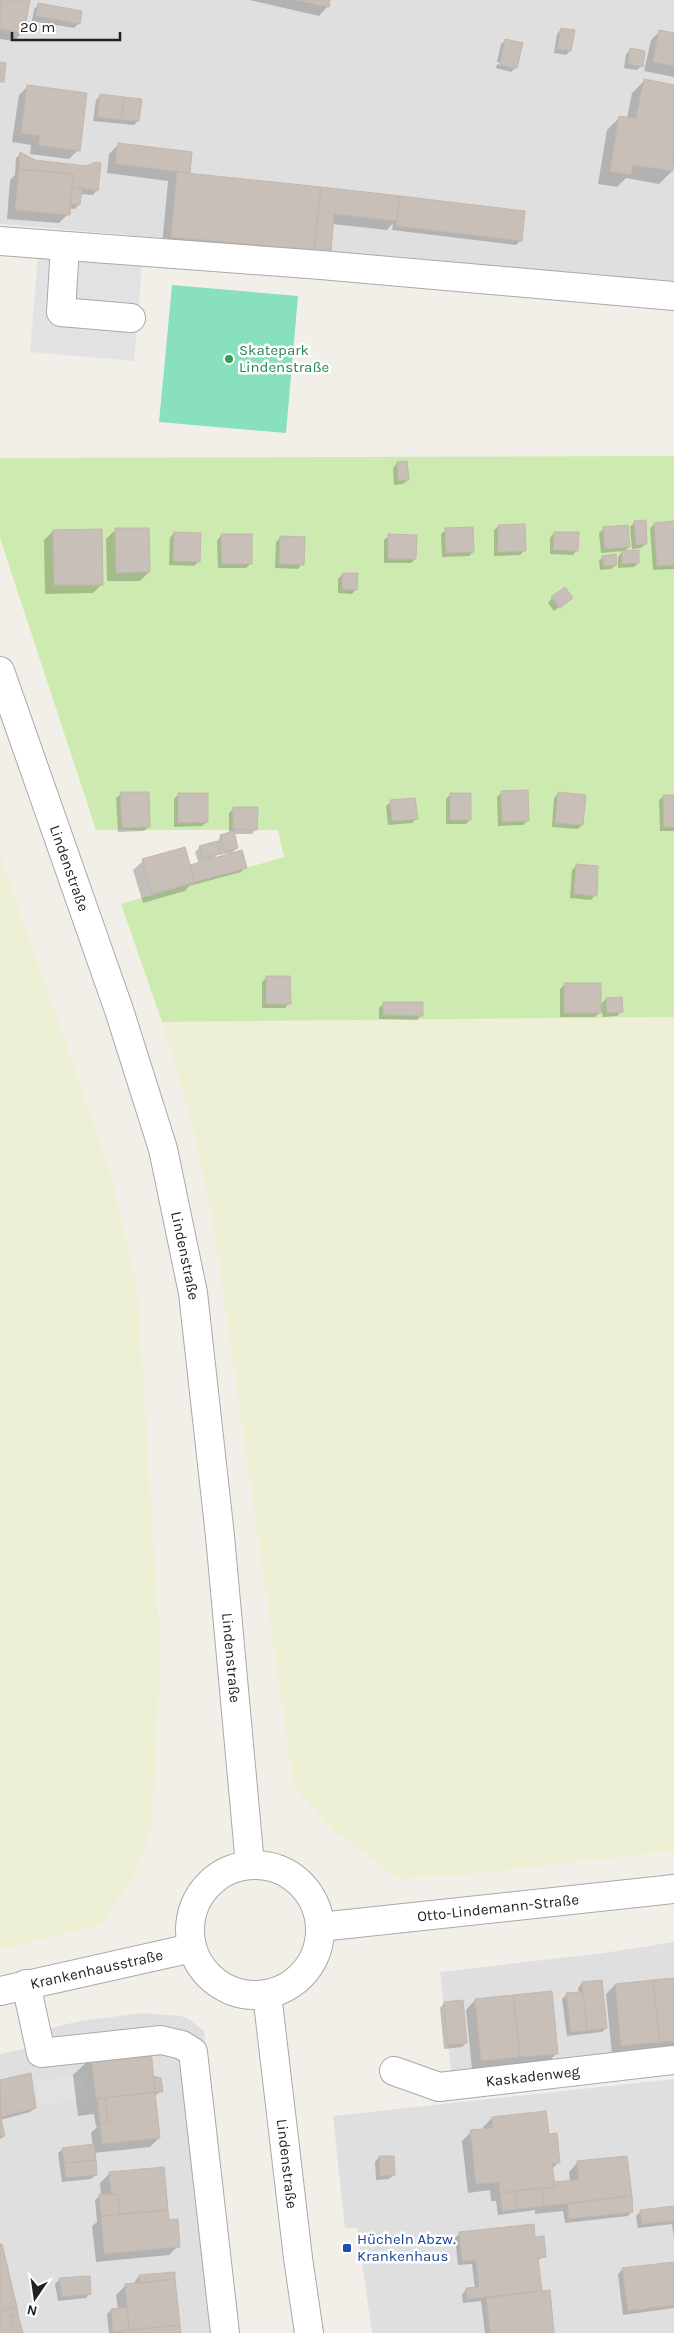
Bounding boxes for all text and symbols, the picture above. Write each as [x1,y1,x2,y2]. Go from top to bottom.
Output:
scale bar [12,10,120,42]
text: 20 m [20,18,55,36]
place label: Skatepark Lindenstraße [239,341,329,376]
marker: Skatepark Lindenstraße [223,353,235,365]
street label: Lindenstraße [46,823,93,914]
street label: Lindenstraße [167,1210,203,1301]
street label: Lindenstraße [218,1612,244,1704]
street label: Otto-Lindemann-Straße [416,1890,580,1926]
street label: Krankenhausstraße [28,1946,165,1993]
street label: Kaskadenweg [485,2062,581,2091]
street label: Lindenstraße [273,2118,301,2210]
place label: Hücheln Abzw. Krankenhaus [357,2230,456,2265]
marker: Hücheln Abzw. Krankenhaus [341,2242,353,2254]
north arrow [10,2273,60,2323]
text: N [25,2301,39,2320]

